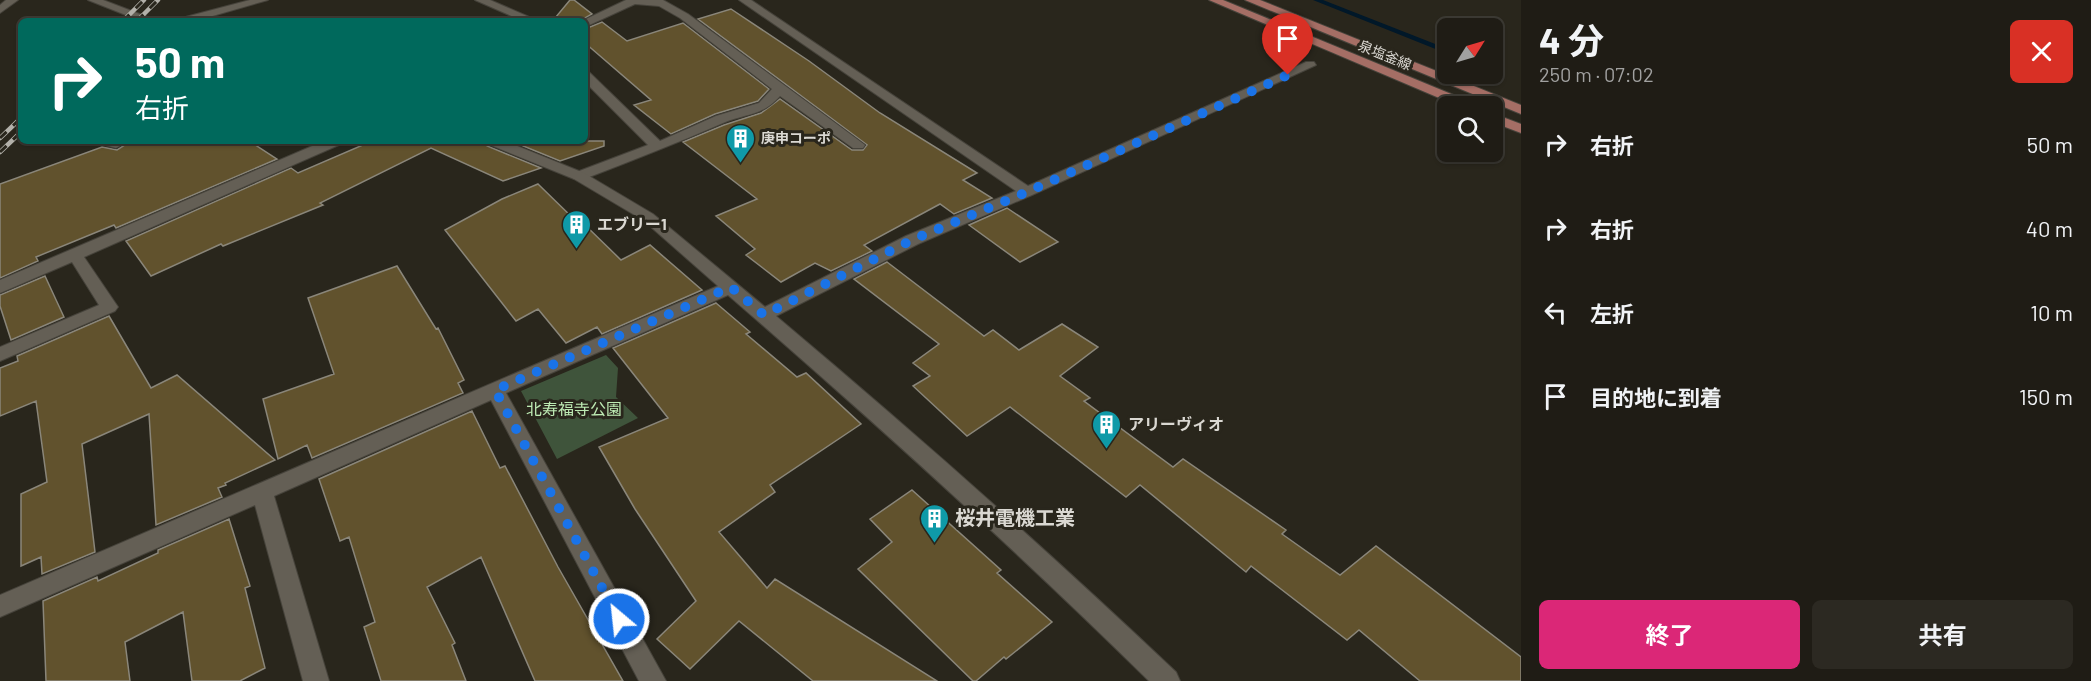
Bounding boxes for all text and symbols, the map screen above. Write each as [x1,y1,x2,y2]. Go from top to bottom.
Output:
pin [1262,13,1313,75]
north arrow [1437,18,1503,84]
map controls [1437,18,1503,162]
text: 4 分 [1539,18,1604,61]
button: close [2010,20,2073,83]
icon: arrive [1271,22,1304,55]
text: 50 m [135,36,225,86]
street label: 泉塩釜線 [1356,36,1414,73]
icon: right [36,42,114,120]
text: 250 m · 07:02 [1539,62,1654,86]
text: 右折 [135,91,189,123]
button: search [1437,96,1503,162]
building icon: 庚申コーポ [724,122,756,164]
icon: right [1539,128,1572,161]
place label: 庚申コーポ [761,129,831,146]
text: 50 m [2027,131,2073,157]
text: 右折 [1590,132,1634,158]
building icon: エブリー1 [560,208,592,250]
icon: right [1539,212,1572,245]
place label: エブリー1 [597,214,667,233]
text: 40 m [2026,215,2073,241]
text: 右折 [1590,216,1634,242]
icon: left [1539,296,1572,329]
text: 10 m [2030,299,2073,325]
text: 左折 [1590,300,1634,326]
icon: arrive [1539,380,1572,413]
text: 150 m [2019,383,2073,409]
text: 目的地に到着 [1590,384,1722,410]
park label: 北寿福寺公園 [526,399,622,418]
building icon: アリーヴィオ [1091,408,1123,450]
place label: アリーヴィオ [1128,414,1224,433]
building icon: 桜井電機工業 [918,502,950,544]
place label: 桜井電機工業 [955,505,1075,529]
position arrow [587,587,651,651]
button: 終了 [1539,600,1800,669]
button: 共有 [1812,600,2073,669]

